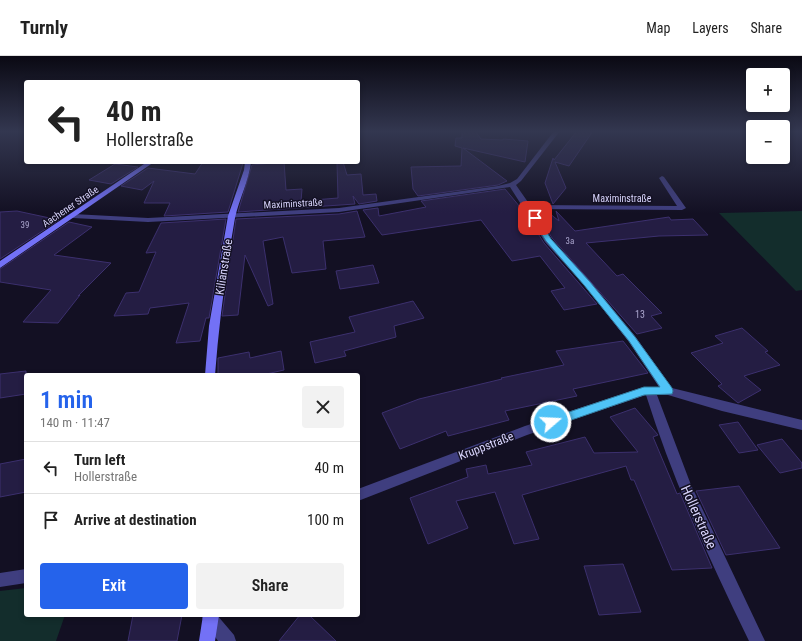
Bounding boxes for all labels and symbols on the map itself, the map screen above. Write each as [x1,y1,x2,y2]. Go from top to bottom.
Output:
street label: Aachener Straße [40,183,101,229]
street label: Maximinstraße [593,193,652,204]
street label: Maximinstraße [263,196,323,211]
pin [518,201,552,235]
house number: 39 [21,220,29,230]
house number: 3a [566,236,574,246]
street label: Kilianstraße [213,238,235,296]
house number: 13 [635,309,645,320]
position arrow [530,401,572,443]
street label: Kruppstraße [456,429,516,463]
street label: Hollerstraße [678,483,720,552]

